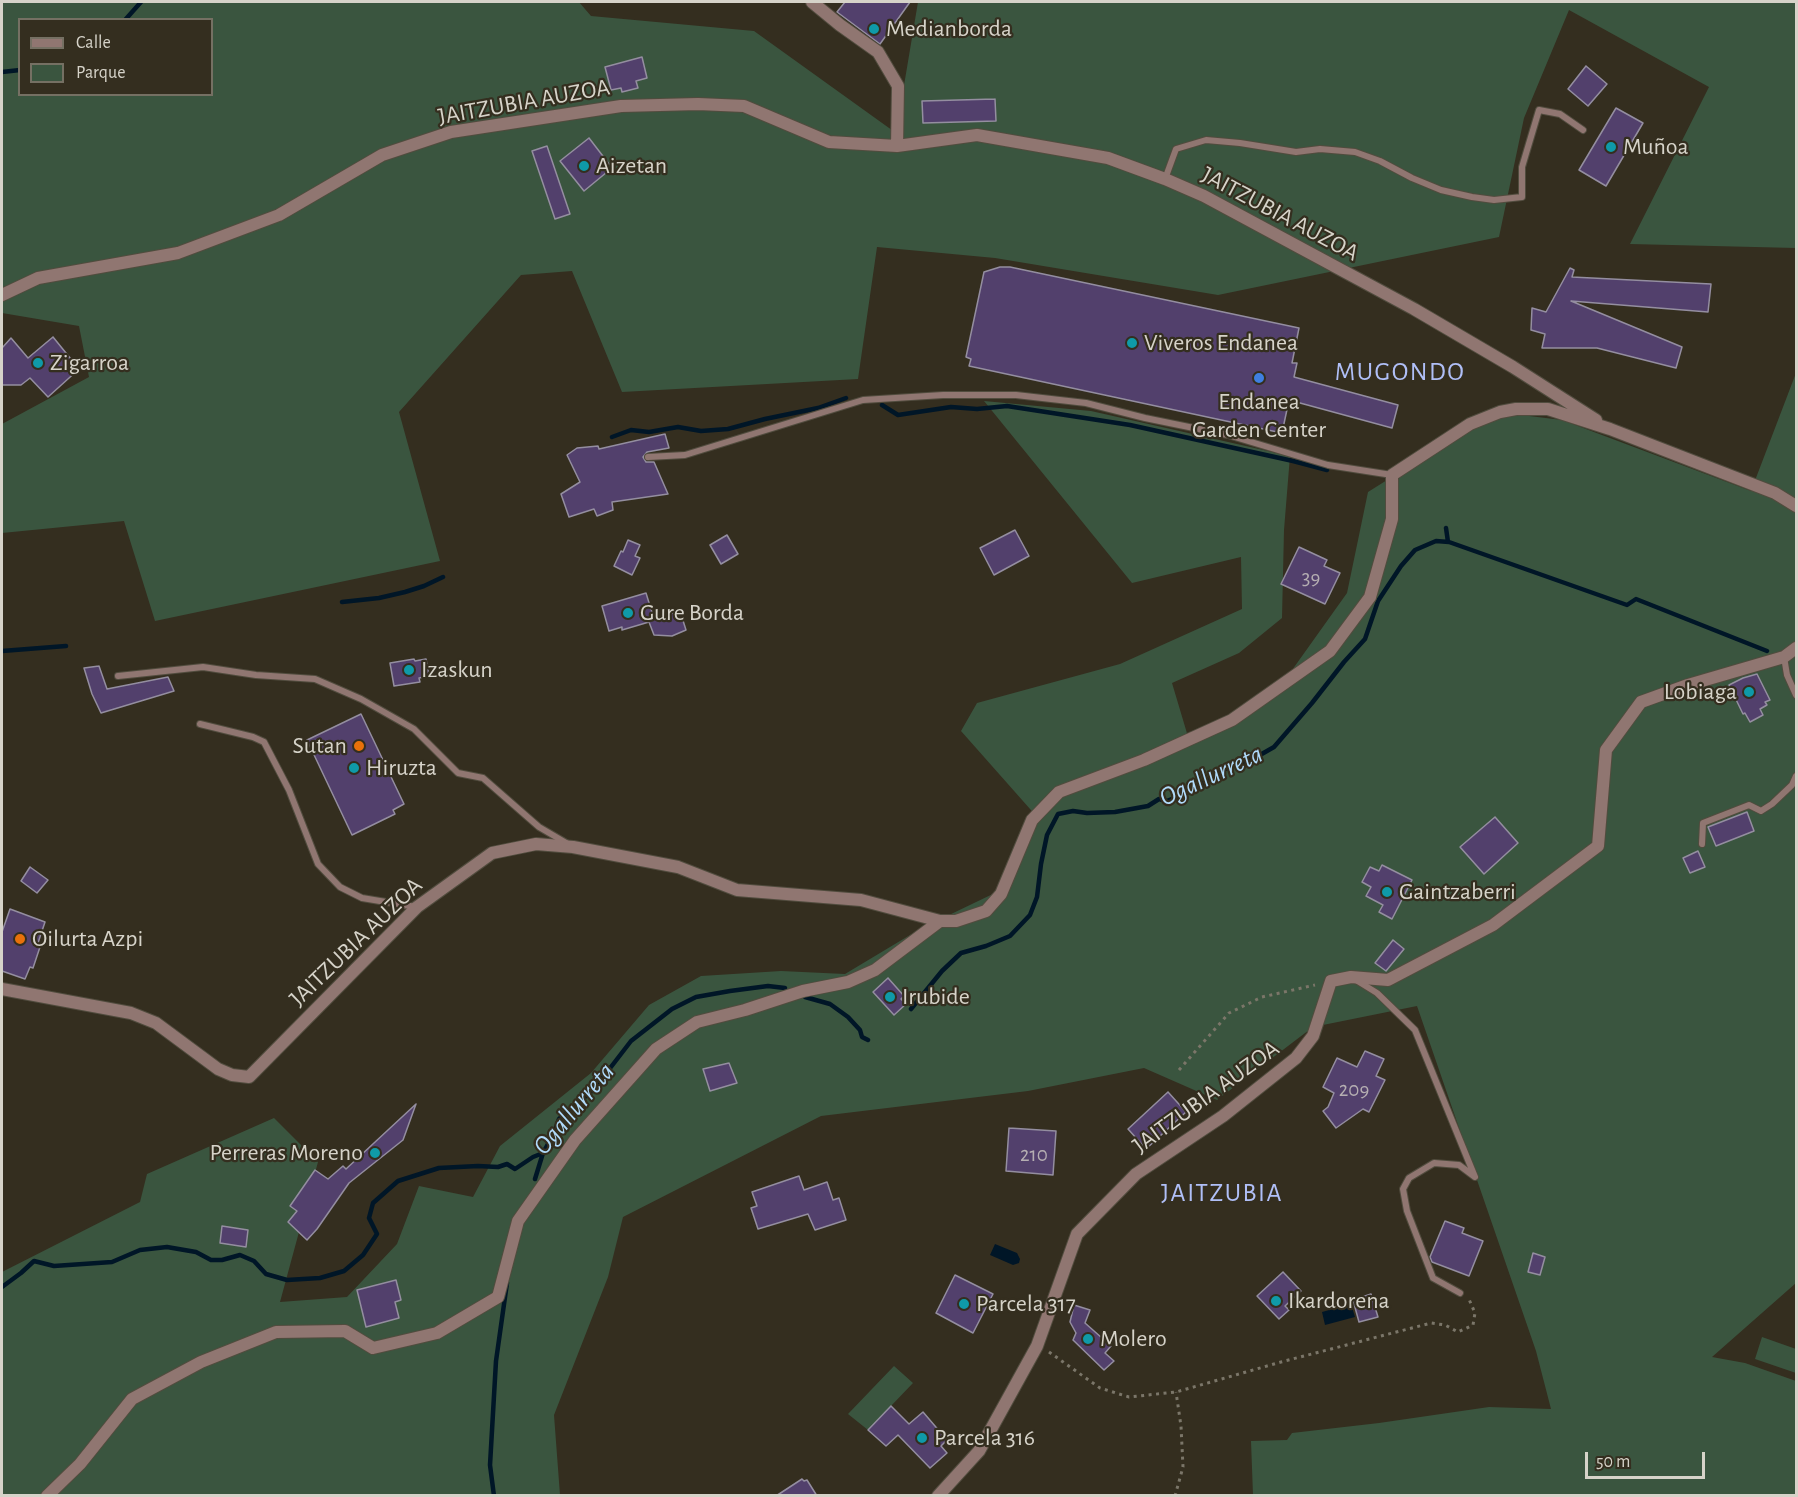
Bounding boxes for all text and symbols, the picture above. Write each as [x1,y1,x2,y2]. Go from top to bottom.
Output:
place label: Medianborda [886,15,1012,43]
legend [18,18,213,96]
marker: Medianborda [867,22,881,36]
text: Calle [76,34,111,52]
text: Parque [76,64,125,82]
street label: JAITZUBIA AUZOA [436,73,612,131]
place label: Muñoa [1623,133,1689,161]
marker: Muñoa [1604,140,1618,154]
place label: Aizetan [596,152,667,180]
marker: Aizetan [577,159,591,173]
street label: JAITZUBIA AUZOA [1196,160,1364,268]
place label: Viveros Endanea [1144,329,1298,357]
marker: Viveros Endanea [1125,336,1139,350]
place label: Zigarroa [50,349,129,377]
marker: Zigarroa [31,356,45,370]
district label: MUGONDO [1335,356,1465,388]
marker: Endanea Garden Center [1252,371,1266,385]
place label: Endanea Garden Center [1192,388,1326,444]
house number: 39 [1302,565,1320,591]
place label: Gure Borda [640,599,744,627]
marker: Gure Borda [621,606,635,620]
place label: Izaskun [421,656,493,684]
marker: Izaskun [402,663,416,677]
place label: Lobiaga [1664,678,1737,706]
marker: Lobiaga [1742,685,1756,699]
place label: Sutan [293,732,347,760]
marker: Sutan [352,739,366,753]
water label: Ogallurreta [1154,739,1268,813]
place label: Hiruzta [366,754,437,782]
marker: Hiruzta [347,761,361,775]
street label: JAITZUBIA AUZOA [283,871,429,1013]
place label: Gaintzaberri [1399,878,1516,906]
marker: Gaintzaberri [1380,885,1394,899]
place label: Oilurta Azpi [32,925,143,953]
marker: Oilurta Azpi [13,932,27,946]
place label: Irubide [902,983,970,1011]
marker: Irubide [883,990,897,1004]
street label: JAITZUBIA AUZOA [1127,1034,1285,1160]
water label: Ogallurreta [527,1057,621,1161]
house number: 209 [1339,1077,1369,1103]
place label: Perreras Moreno [210,1139,363,1167]
house number: 210 [1020,1142,1048,1168]
marker: Perreras Moreno [368,1146,382,1160]
district label: JAITZUBIA [1161,1177,1283,1209]
place label: Ikardorena [1288,1287,1390,1315]
place label: Parcela 317 [976,1290,1076,1318]
marker: Ikardorena [1269,1294,1283,1308]
marker: Parcela 317 [957,1297,971,1311]
place label: Molero [1100,1325,1167,1353]
marker: Molero [1081,1332,1095,1346]
place label: Parcela 316 [934,1424,1035,1452]
marker: Parcela 316 [915,1431,929,1445]
scale bar [1588,1440,1708,1478]
text: 50 m [1596,1453,1630,1471]

